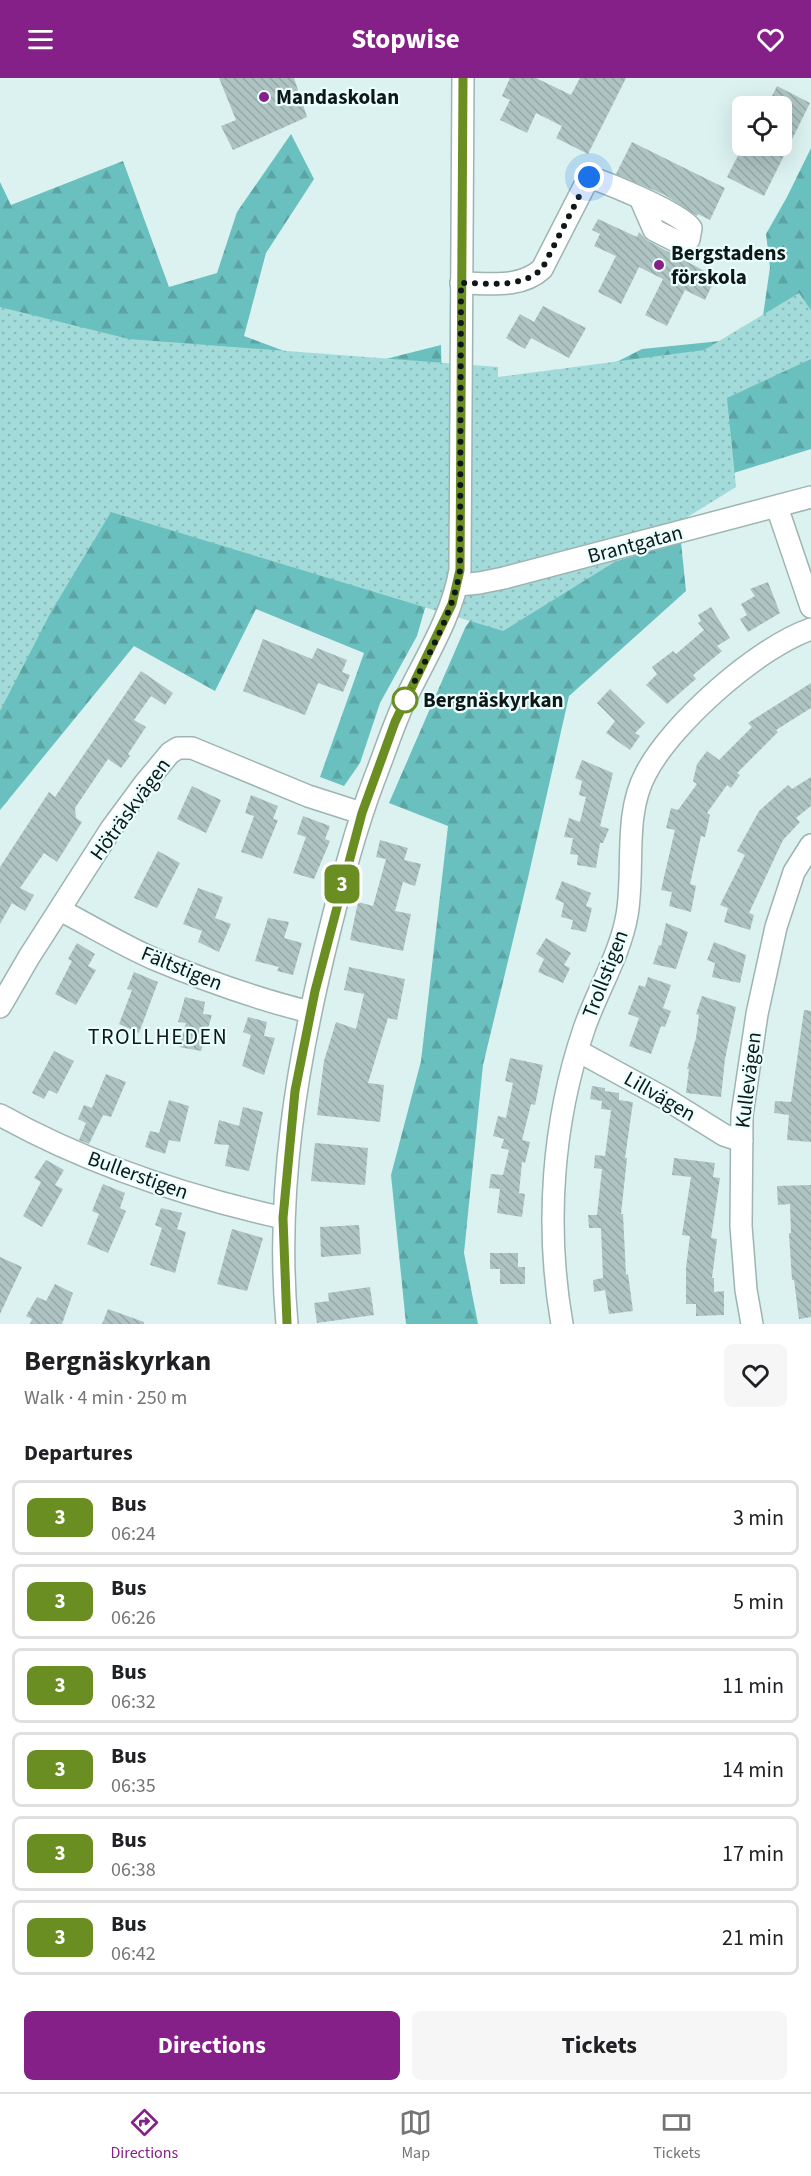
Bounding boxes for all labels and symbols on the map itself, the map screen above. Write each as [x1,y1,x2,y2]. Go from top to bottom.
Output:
place label: Mandaskolan [276,82,399,112]
marker: Mandaskolan [257,90,271,104]
your location [574,162,604,192]
place label: Bergstadens förskola [671,238,786,292]
marker: Bergstadens förskola [652,258,666,272]
street label: Brantgatan [584,517,686,571]
place label: Bergnäskyrkan [423,685,564,715]
marker: Bergnäskyrkan [392,687,418,713]
street label: Höträskvägen [82,751,178,867]
line badge: 3 [322,864,362,904]
street label: Trollstigen [574,926,636,1022]
street label: Fältstigen [137,938,227,998]
district label: TROLLHEDEN [88,1021,228,1053]
street label: Kullevägen [727,1030,769,1130]
street label: Lillvägen [619,1063,701,1129]
street label: Bullerstigen [84,1143,192,1207]

